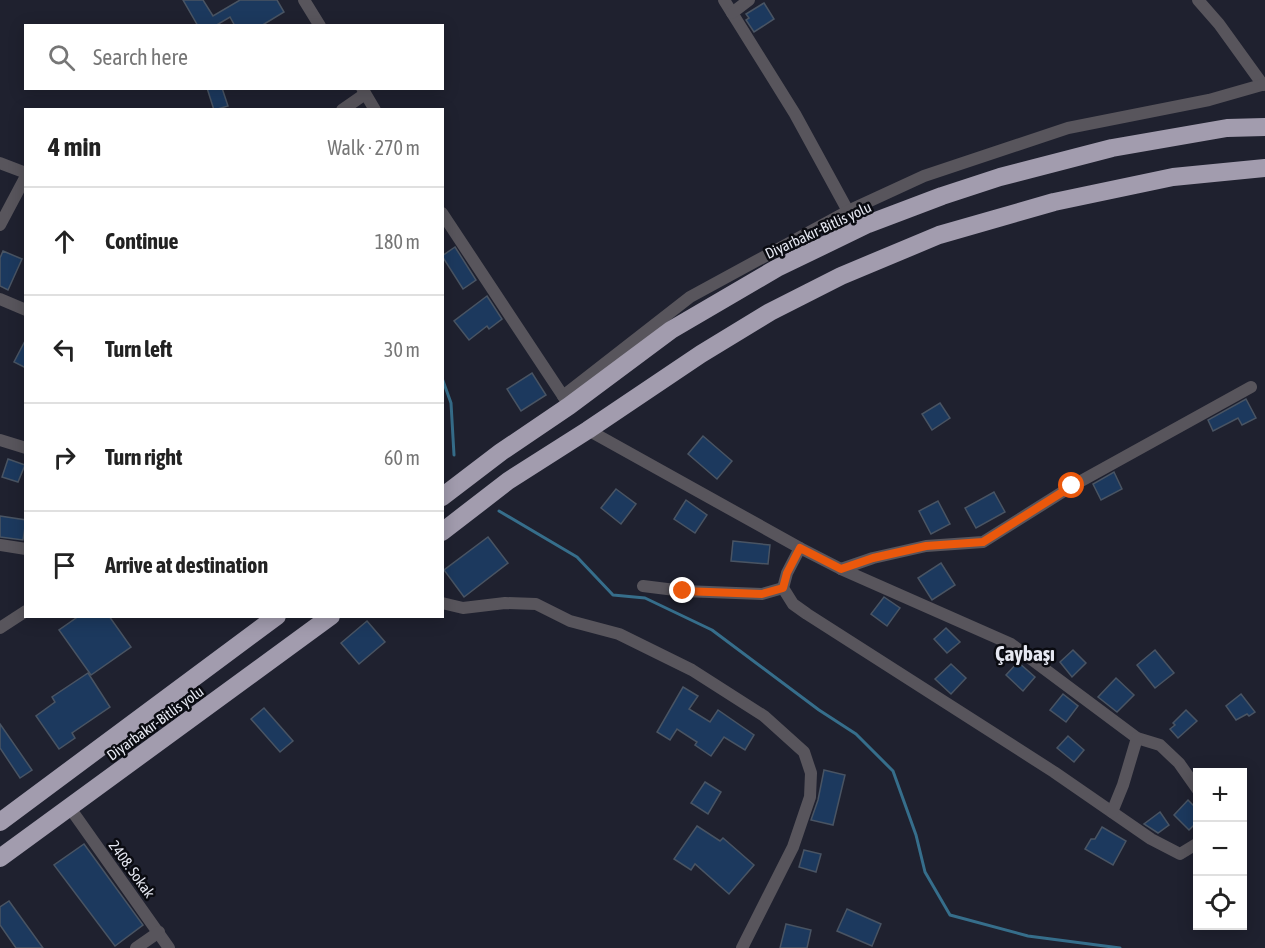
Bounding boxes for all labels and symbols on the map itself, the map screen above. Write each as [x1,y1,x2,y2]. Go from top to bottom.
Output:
street label: Diyarbakır-Bitlis yolu [762,198,874,262]
route start [1058,472,1084,498]
route end [669,577,695,603]
district label: Çaybaşı [995,641,1055,665]
street label: Diyarbakır-Bitlis yolu [103,682,207,764]
street label: 2408. Sokak [106,837,159,901]

